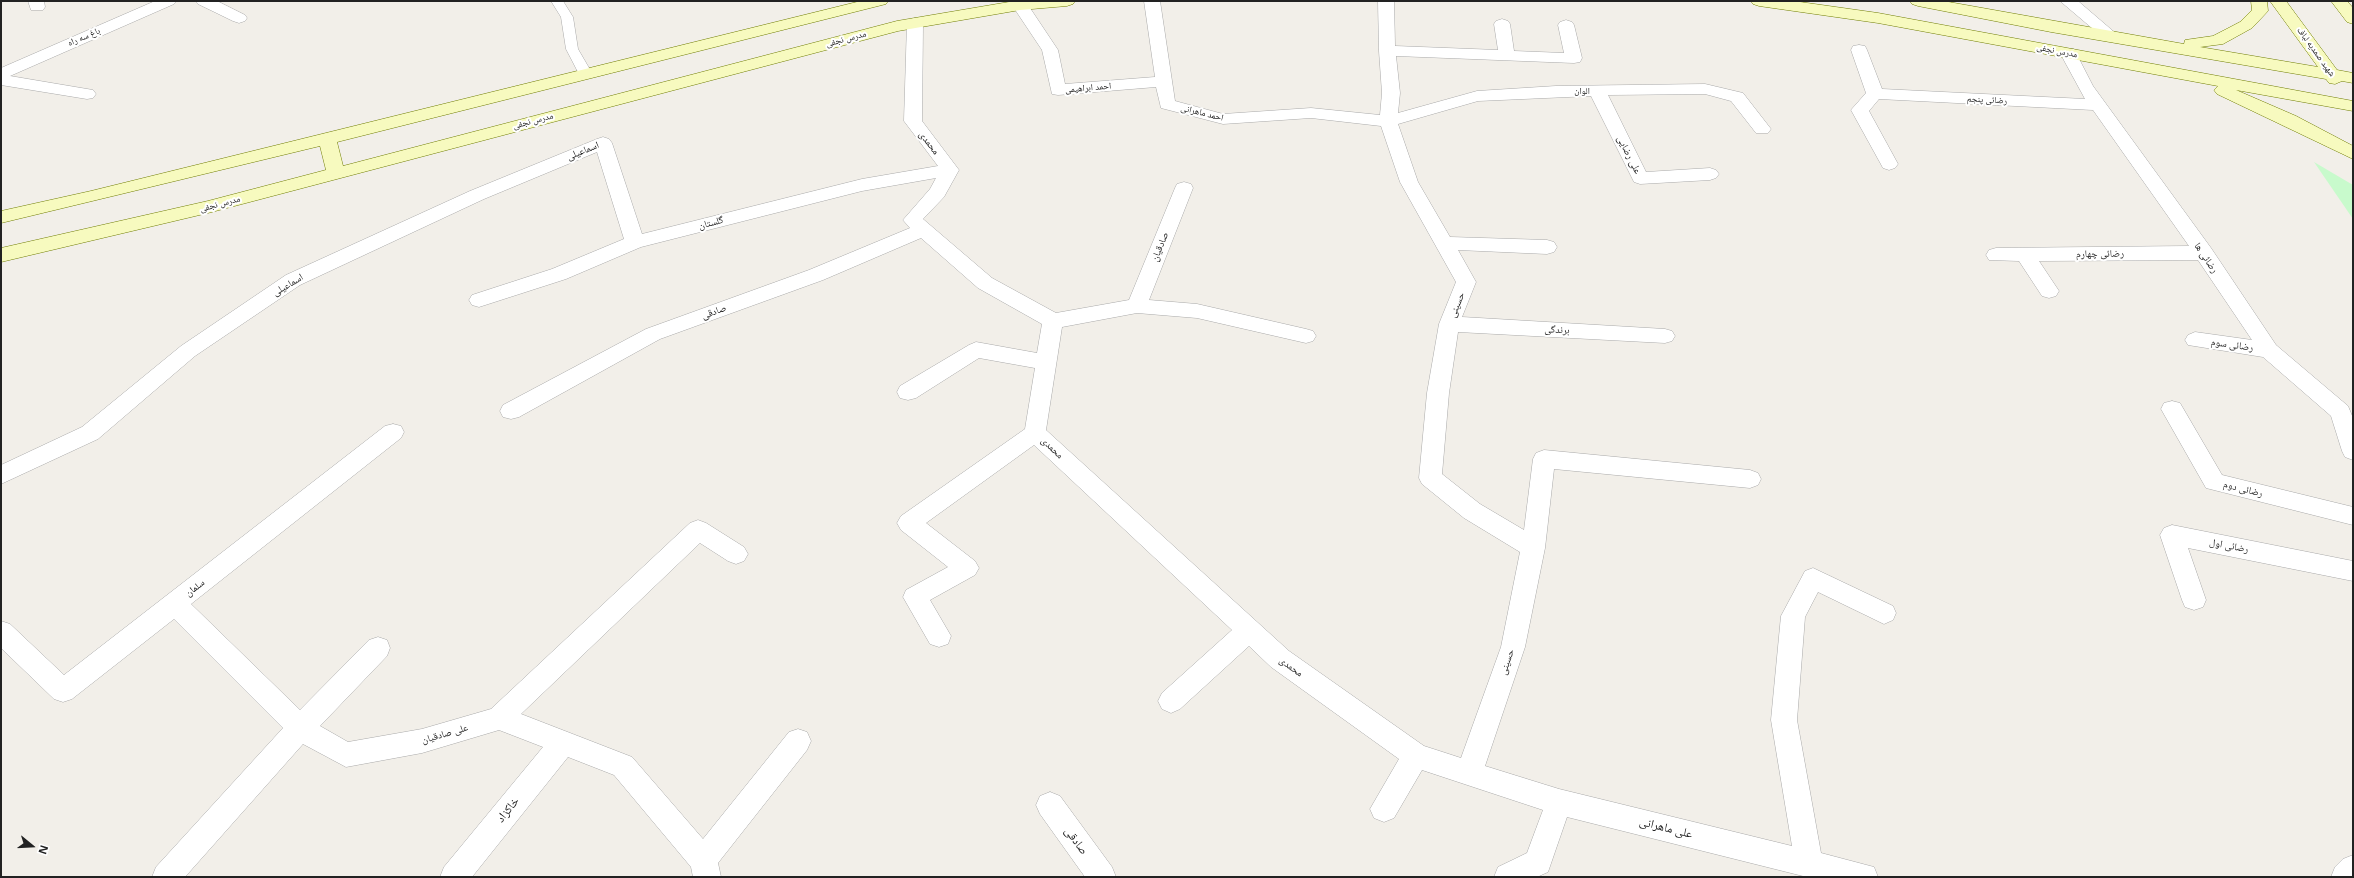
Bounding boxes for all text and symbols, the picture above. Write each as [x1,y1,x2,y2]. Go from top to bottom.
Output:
street label: باغ سه راه [66,25,102,49]
street label: شهید صمدیه لباف [2295,25,2337,79]
street label: مدرس نجفی [825,28,867,50]
street label: مدرس نجفی [2036,42,2078,60]
street label: احمد ابراهیمی [1064,81,1112,95]
street label: الوان [1574,86,1590,96]
street label: رضائی پنجم [1967,94,2007,106]
street label: احمد ماهرانی [1180,102,1224,124]
street label: مدرس نجفی [512,110,554,132]
street label: محمدی [916,129,942,157]
street label: علی رضایی [1614,134,1644,176]
street label: اسماعیلی [565,139,601,163]
street label: مدرس نجفی [199,193,241,215]
street label: گلستان [697,214,725,232]
street label: صادقیان [1149,231,1171,263]
street label: رضائی ها [2191,241,2221,275]
street label: رضائی چهارم [2076,248,2124,260]
street label: اسماعیلی [271,271,305,299]
street label: حسینی [1446,291,1468,319]
street label: صادقی [700,302,728,322]
street label: برندگی [1544,323,1570,337]
street label: رضائی سوم [2210,336,2254,354]
street label: محمدی [1038,435,1066,461]
street label: رضائی دوم [2222,478,2264,500]
street label: رضائی اول [2208,536,2250,556]
street label: سلمان [183,577,207,599]
street label: حسینی [1497,648,1517,676]
street label: محمدی [1277,654,1305,680]
street label: علی صادقیان [420,722,470,746]
street label: خاکزاد [493,794,523,826]
street label: علی ماهرانی [1638,814,1694,842]
street label: صادقی [1061,824,1091,858]
north arrow [12,826,52,866]
text: N [35,843,52,856]

